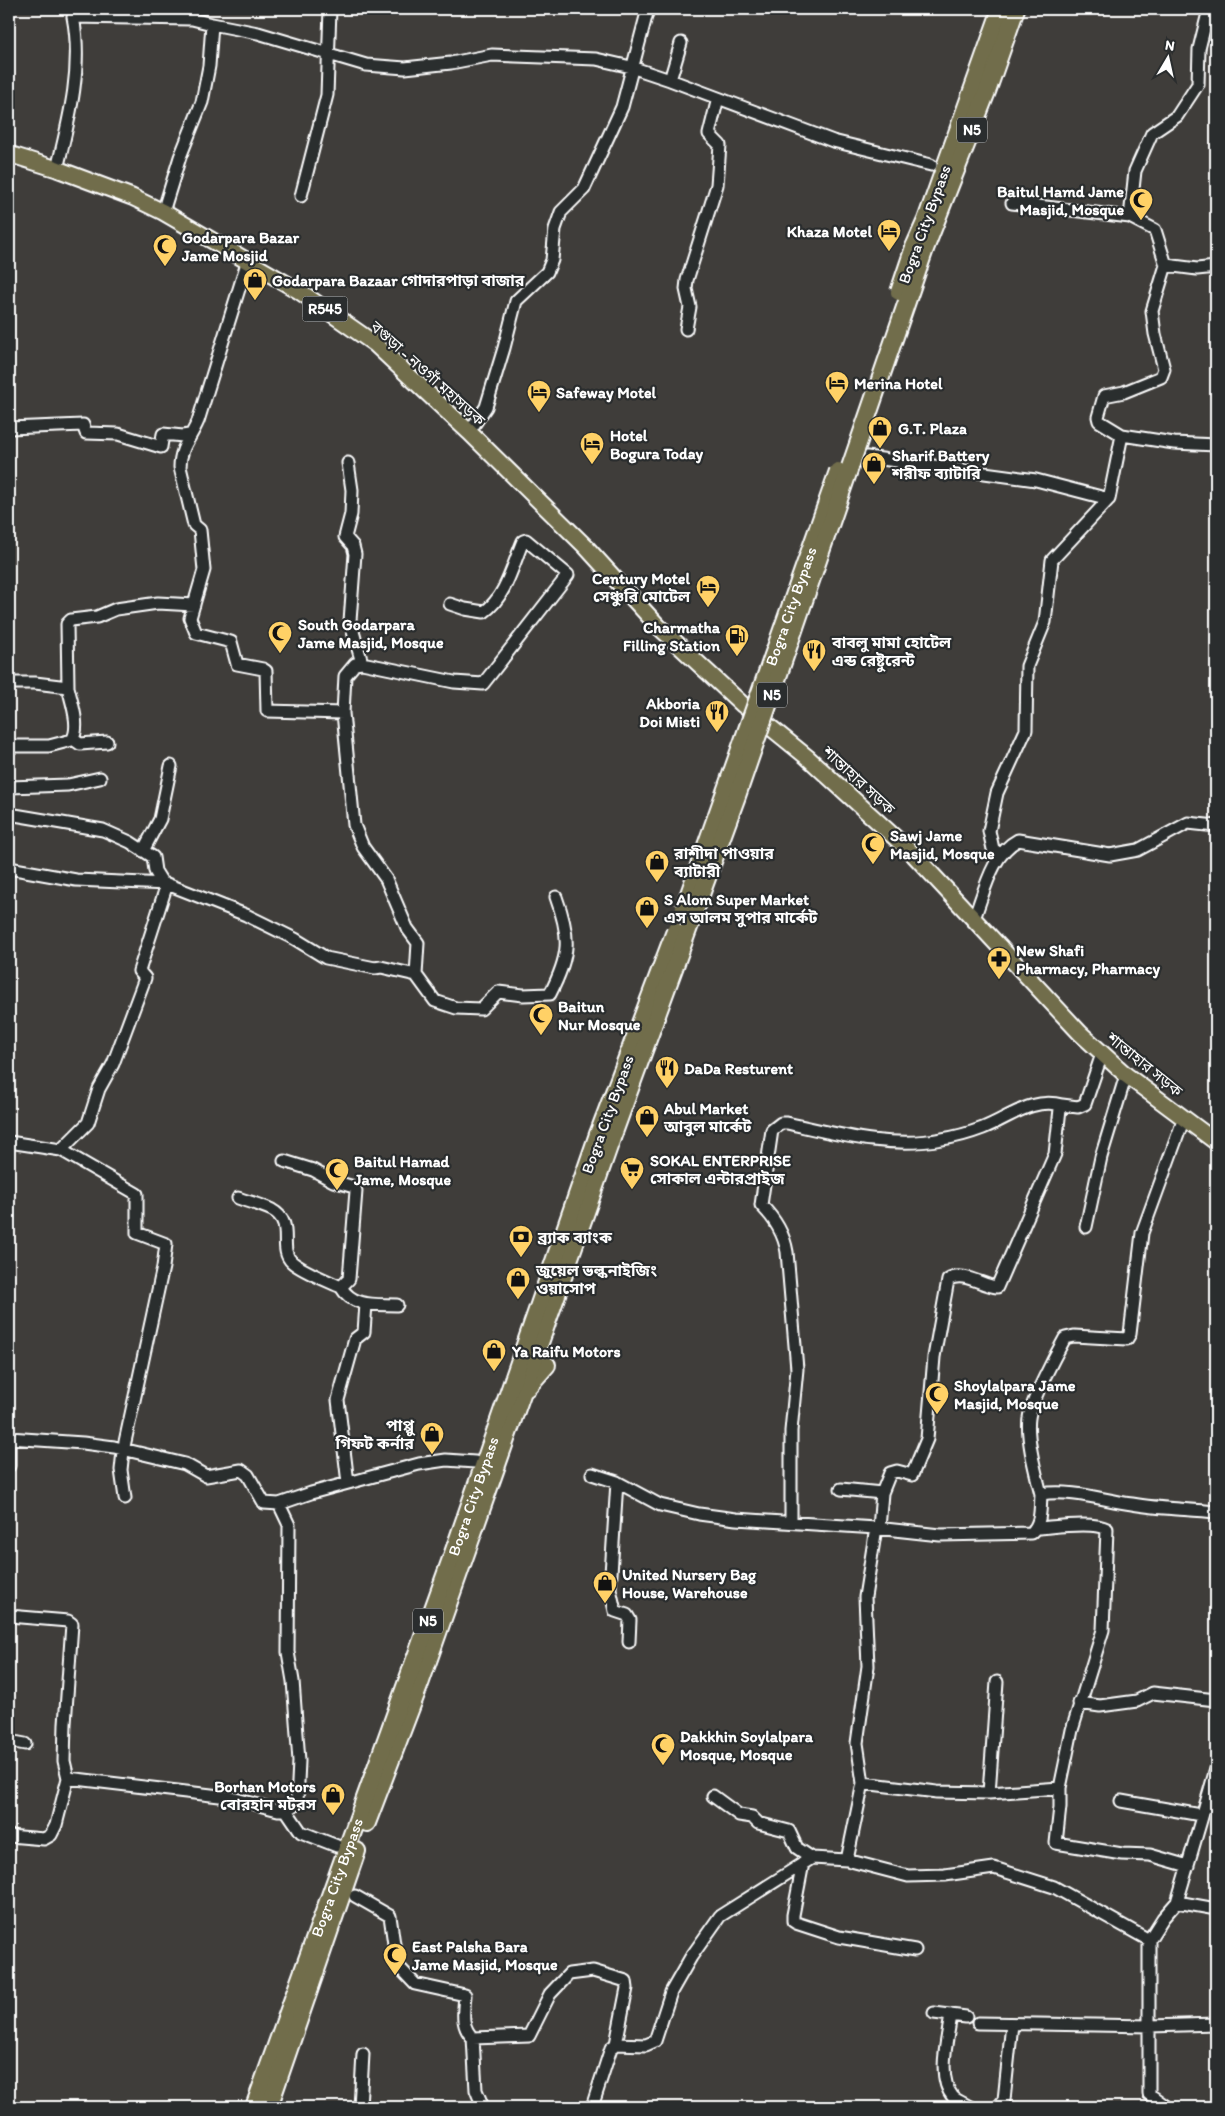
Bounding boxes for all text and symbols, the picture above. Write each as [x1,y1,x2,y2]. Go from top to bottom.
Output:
north arrow [1142,32,1192,82]
text: N [1164,37,1176,55]
road number: N5 [957,118,987,142]
street label: Bogra City Bypass [894,162,955,286]
place label: Baitul Hamd Jame Masjid, Mosque [997,182,1124,220]
mosque icon: Baitul Hamd Jame Masjid, Mosque [1128,187,1154,221]
hotel icon: Khaza Motel [876,218,902,252]
place label: Khaza Motel [787,222,872,241]
place label: Godarpara Bazar Jame Mosjid [181,228,300,266]
mosque icon: Godarpara Bazar Jame Mosjid [152,233,178,267]
shop icon: Godarpara Bazaar গোদারপাড়া বাজার [242,267,268,301]
place label: Godarpara Bazaar গোদারপাড়া বাজার [272,271,525,291]
road number: R545 [302,296,348,322]
street label: বগুড়া - নওগাঁ মহাসড়ক [366,316,490,430]
hotel icon: Merina Hotel [824,370,850,404]
place label: Merina Hotel [854,374,943,393]
hotel icon: Safeway Motel [526,379,552,413]
place label: Safeway Motel [556,383,657,403]
shop icon: G.T. Plaza [867,415,893,449]
place label: G.T. Plaza [898,419,967,438]
place label: Hotel Bogura Today [610,426,704,464]
hotel icon: Hotel Bogura Today [579,431,605,465]
place label: Sharif Battery শরীফ ব্যাটারি [891,446,990,483]
shop icon: Sharif Battery শরীফ ব্যাটারি [861,451,887,485]
street label: Bogra City Bypass [761,544,821,668]
place label: Century Motel সেঞ্চুরি মোটেল [592,569,691,607]
hotel icon: Century Motel সেঞ্চুরি মোটেল [695,574,721,608]
place label: South Godarpara Jame Masjid, Mosque [297,615,444,653]
place label: Charmatha Filling Station [623,618,721,656]
mosque icon: South Godarpara Jame Masjid, Mosque [267,620,293,654]
fuel station icon: Charmatha Filling Station [724,623,750,657]
place label: বাবলু মামা হোটেল এন্ড রেষ্টুরেন্ট [831,633,952,673]
restaurant icon: বাবলু মামা হোটেল এন্ড রেষ্টুরেন্ট [801,638,827,672]
road number: N5 [757,682,787,708]
place label: Akboria Doi Misti [639,694,701,731]
restaurant icon: Akboria Doi Misti [704,699,730,733]
street label: শান্তাহার সড়ক [818,741,899,819]
place label: Sawj Jame Masjid, Mosque [890,826,995,864]
mosque icon: Sawj Jame Masjid, Mosque [860,831,886,865]
place label: রাশীদা পাওয়ার ব্যাটারী [673,844,774,881]
shop icon: রাশীদা পাওয়ার ব্যাটারী [644,849,670,883]
place label: S Alom Super Market এস আলম সুপার মার্কেট [664,890,818,928]
shop icon: S Alom Super Market এস আলম সুপার মার্কেট [634,895,660,929]
place label: New Shafi Pharmacy, Pharmacy [1016,941,1160,979]
pharmacy icon: New Shafi Pharmacy, Pharmacy [986,946,1012,980]
place label: Baitun Nur Mosque [558,997,641,1035]
mosque icon: Baitun Nur Mosque [528,1002,554,1036]
street label: শান্তাহার সড়ক [1102,1028,1187,1101]
street label: Bogra City Bypass [577,1052,638,1176]
restaurant icon: DaDa Resturent [654,1055,680,1089]
place label: DaDa Resturent [684,1059,793,1078]
place label: Abul Market আবুল মার্কেট [663,1099,752,1137]
shop icon: Abul Market আবুল মার্কেট [634,1104,660,1138]
place label: SOKAL ENTERPRISE সোকাল এন্টারপ্রাইজ [650,1151,791,1188]
place label: Baitul Hamad Jame, Mosque [353,1152,451,1190]
supermarket icon: SOKAL ENTERPRISE সোকাল এন্টারপ্রাইজ [619,1156,645,1190]
mosque icon: Baitul Hamad Jame, Mosque [324,1157,350,1191]
bank icon: ব্র্যাক ব্যাংক [508,1224,534,1258]
place label: ব্র্যাক ব্যাংক [537,1228,613,1247]
place label: জুয়েল ভল্কনাইজিং ওয়াসোপ [535,1261,657,1298]
shop icon: জুয়েল ভল্কনাইজিং ওয়াসোপ [505,1266,531,1300]
shop icon: Ya Raifu Motors [481,1338,507,1372]
place label: Ya Raifu Motors [511,1342,621,1361]
place label: Shoylalpara Jame Masjid, Mosque [954,1376,1076,1414]
mosque icon: Shoylalpara Jame Masjid, Mosque [924,1381,950,1415]
place label: পাপ্পু গিফট কর্নার [335,1416,416,1453]
shop icon: পাপ্পু গিফট কর্নার [419,1421,445,1455]
street label: Bogra City Bypass [444,1434,503,1558]
place label: United Nursery Bag House, Warehouse [622,1565,757,1602]
shop icon: United Nursery Bag House, Warehouse [592,1570,618,1604]
road number: N5 [413,1608,443,1634]
place label: Dakkhin Soylalpara Mosque, Mosque [680,1727,814,1765]
mosque icon: Dakkhin Soylalpara Mosque, Mosque [650,1732,676,1766]
place label: Borhan Motors বোরহান মটরস [214,1777,317,1814]
shop icon: Borhan Motors বোরহান মটরস [320,1782,346,1816]
street label: Bogra City Bypass [307,1816,367,1940]
place label: East Palsha Bara Jame Masjid, Mosque [411,1937,558,1975]
mosque icon: East Palsha Bara Jame Masjid, Mosque [382,1942,408,1976]

